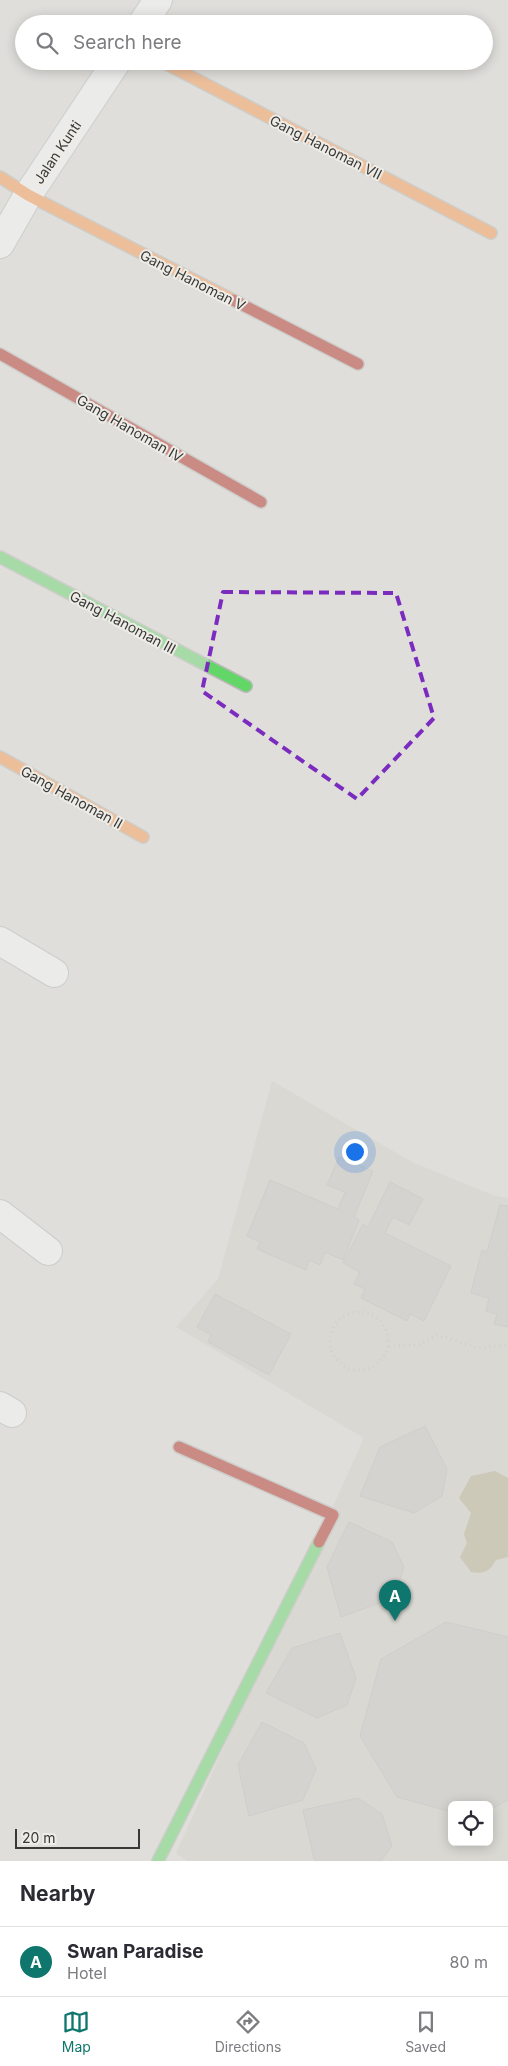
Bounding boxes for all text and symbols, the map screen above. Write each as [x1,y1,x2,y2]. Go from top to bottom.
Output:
search box [15,15,493,70]
icon: search [33,29,61,57]
text: Search here [73,31,182,54]
street label: Gang Hanoman VII [267,111,385,183]
street label: Jalan Kunti [30,117,84,187]
street label: Gang Hanoman V [137,246,249,314]
street label: Gang Hanoman IV [74,391,186,465]
street label: Gang Hanoman III [67,587,179,657]
street label: Gang Hanoman II [18,762,126,832]
your location [342,1139,368,1165]
pin: A [379,1580,411,1621]
map controls [448,1801,493,1846]
button: locate [448,1801,493,1846]
scale bar [15,1826,140,1849]
text: 20 m [22,1829,56,1846]
text: Nearby [20,1881,95,1906]
text: Swan Paradise [67,1940,204,1963]
text: A [30,1952,42,1972]
text: 80 m [449,1952,488,1972]
text: Hotel [67,1963,107,1983]
tab: Map [62,2008,91,2055]
tab: Directions [215,2008,281,2055]
tab: Saved [405,2008,446,2055]

